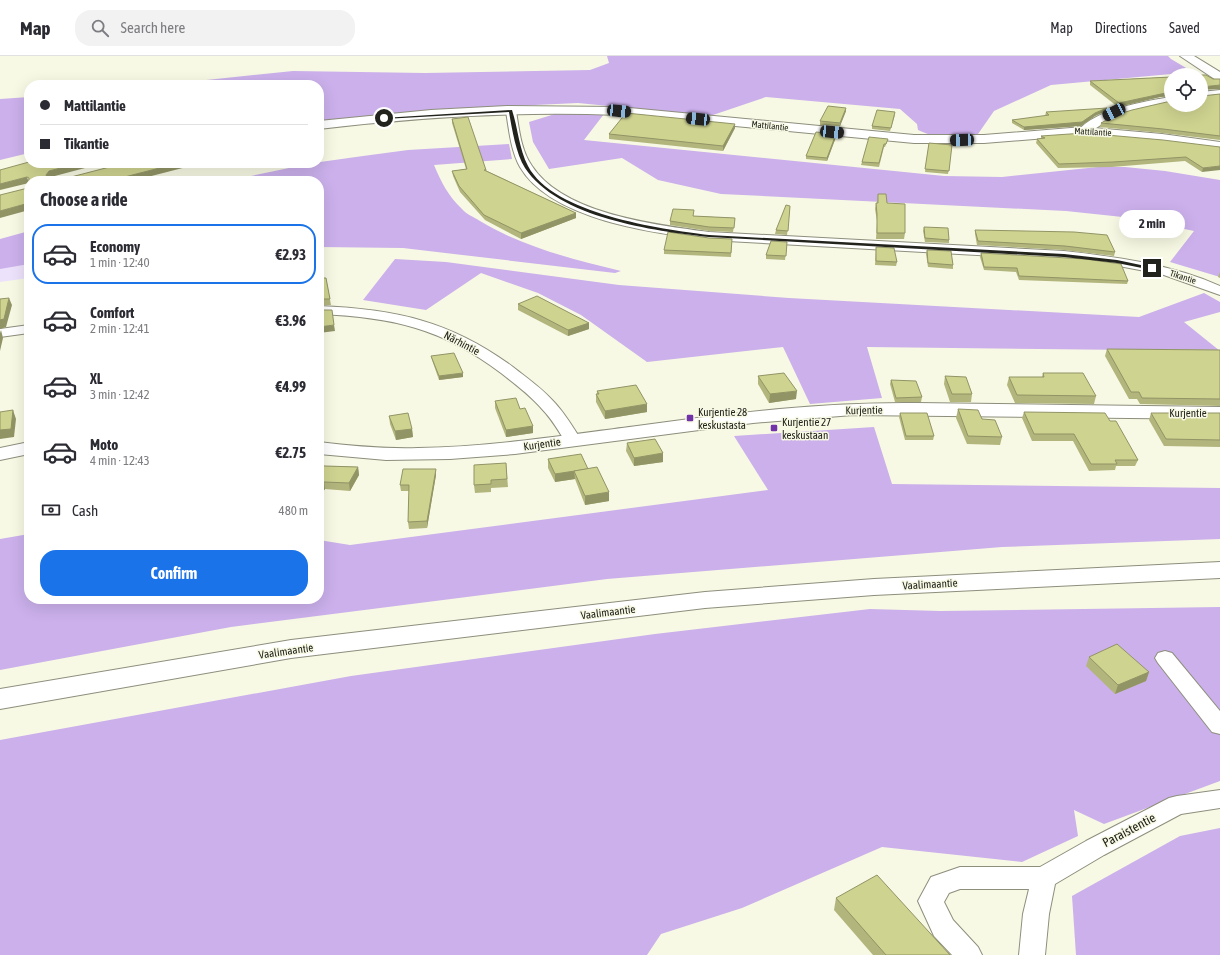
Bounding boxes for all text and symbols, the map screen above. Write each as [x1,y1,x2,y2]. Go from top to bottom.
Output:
search box [75,10,355,46]
text: Map [20,17,51,39]
icon: search [89,17,111,39]
text: Search here [121,19,185,36]
text: Map [1050,20,1073,36]
text: Directions [1095,20,1147,36]
text: Saved [1169,20,1200,36]
map controls [1164,68,1208,112]
button: locate [1164,68,1208,112]
text: Mattilantie [64,97,126,114]
car [1101,101,1127,123]
car [606,104,632,118]
route start [375,109,393,127]
car [685,112,711,126]
street label: Mattilantie [751,119,789,133]
car [819,125,845,139]
street label: Mattilantie [1074,126,1112,138]
car [950,134,974,146]
text: Tikantie [64,135,109,152]
text: Choose a ride [40,189,128,210]
callout: 2 min [1119,210,1185,238]
text: 2 min [1139,216,1165,231]
icon: car [42,236,78,272]
text: Economy [90,238,140,255]
text: €2.93 [275,246,306,263]
text: 1 min · 12:40 [90,255,150,270]
route end [1143,259,1161,277]
street label: Tikantie [1169,268,1197,286]
icon: car [42,302,78,338]
text: Comfort [90,304,134,321]
text: €3.96 [275,312,306,329]
text: 2 min · 12:41 [90,321,150,336]
street label: Närhintie [442,329,482,357]
icon: car [42,368,78,404]
text: XL [90,370,103,387]
text: €4.99 [275,378,306,395]
text: 3 min · 12:42 [90,387,150,402]
street label: Kurjentie [845,404,883,416]
place label: Kurjentie 28 keskustasta [698,406,747,431]
street label: Kurjentie [1169,407,1207,419]
marker: Kurjentie 28 keskustasta [685,413,695,423]
place label: Kurjentie 27 keskustaan [782,416,831,441]
marker: Kurjentie 27 keskustaan [769,423,779,433]
icon: car [42,434,78,470]
street label: Kurjentie [523,435,561,453]
text: Moto [90,436,118,453]
text: €2.75 [275,444,306,461]
text: 4 min · 12:43 [90,453,150,468]
icon: cash [40,499,62,521]
text: Cash [72,502,98,519]
text: 480 m [279,503,308,518]
button: Confirm [40,550,308,596]
street label: Vaalimaantie [902,577,958,591]
street label: Vaalimaantie [580,603,636,621]
street label: Vaalimaantie [258,641,314,661]
street label: Paraistentie [1100,810,1158,850]

